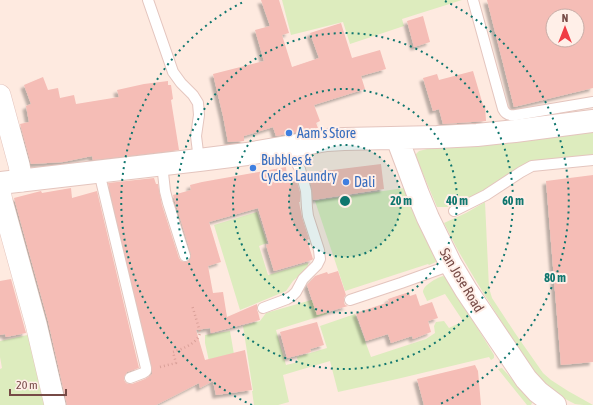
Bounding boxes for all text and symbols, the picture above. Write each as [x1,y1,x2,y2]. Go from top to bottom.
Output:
north arrow [545,8,585,48]
text: N [562,12,568,24]
place label: Aam's Store [297,125,356,141]
marker: Aam's Store [284,128,294,138]
place label: Bubbles & Cycles Laundry [261,152,337,184]
marker: Bubbles & Cycles Laundry [248,163,258,173]
place label: Dali [354,174,375,190]
marker: Dali [341,177,351,187]
centre of rings [338,194,352,208]
text: 20 m [390,194,412,208]
text: 40 m [445,194,468,208]
text: 60 m [502,194,524,208]
street label: San Jose Road [437,245,487,315]
text: 80 m [544,271,566,285]
scale bar [10,371,66,397]
text: 20 m [16,378,38,392]

